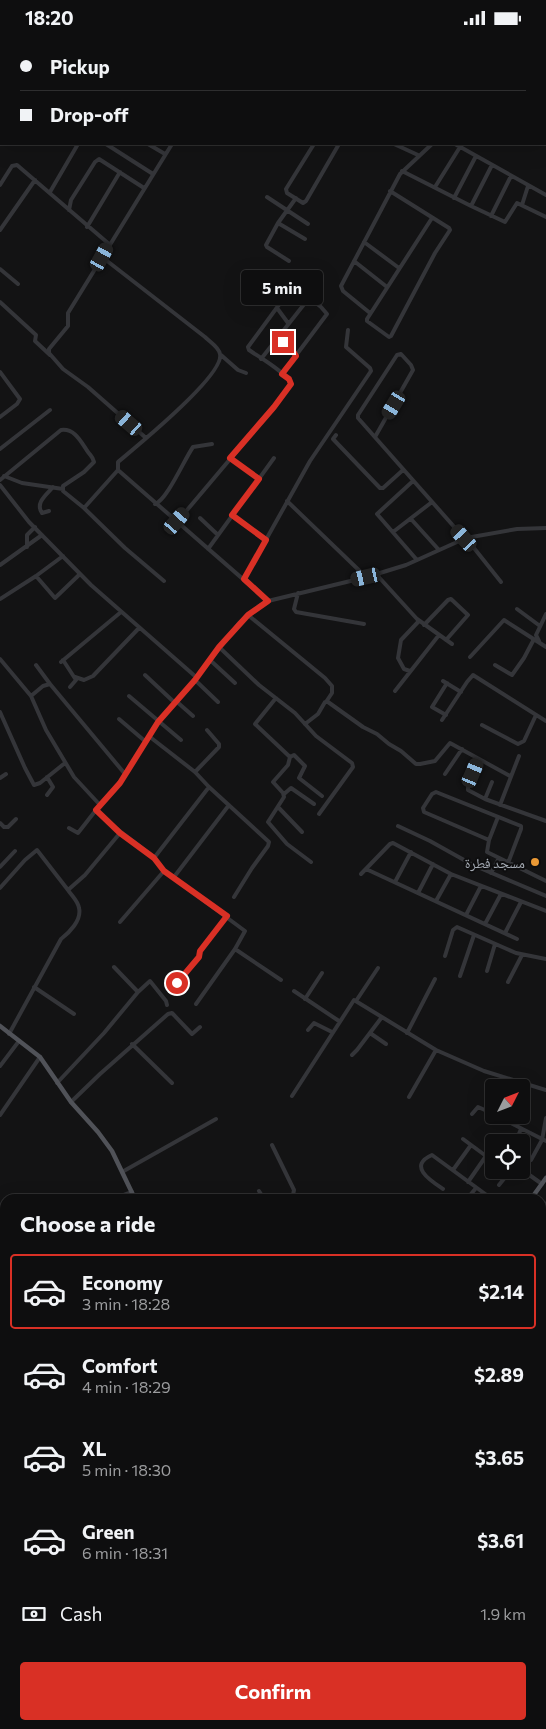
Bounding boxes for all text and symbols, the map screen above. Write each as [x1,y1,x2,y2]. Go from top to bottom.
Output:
text: 18:20 [25,6,74,29]
text: Pickup [50,55,110,78]
text: Drop-off [50,103,129,126]
car [88,240,115,274]
callout: 5 min [242,269,324,305]
text: 5 min [262,278,302,297]
route end [272,331,294,353]
car [379,388,408,422]
car [112,407,145,439]
car [161,505,192,537]
car [448,522,479,554]
car [349,566,382,588]
car [460,756,485,790]
place label: مسجد فطرة [465,854,525,872]
marker: مسجد فطرة [529,856,541,868]
route start [166,972,188,994]
north arrow [485,1079,530,1124]
map controls [485,1079,530,1179]
button: locate [485,1134,530,1179]
text: Choose a ride [20,1210,155,1237]
icon: car [22,1269,67,1314]
text: Economy [82,1271,163,1294]
text: $2.14 [478,1280,524,1303]
text: 3 min · 18:28 [82,1294,170,1313]
icon: car [22,1352,67,1397]
text: Comfort [82,1354,158,1377]
text: $2.89 [474,1363,524,1386]
text: 4 min · 18:29 [82,1377,171,1396]
icon: car [22,1435,67,1480]
text: XL [82,1437,107,1460]
text: $3.65 [475,1446,524,1469]
text: 5 min · 18:30 [82,1460,171,1479]
icon: car [22,1518,67,1563]
text: Green [82,1520,134,1543]
text: $3.61 [477,1529,524,1552]
text: 6 min · 18:31 [82,1543,168,1562]
icon: cash [20,1600,48,1628]
text: Cash [60,1602,102,1625]
text: 1.9 km [480,1604,526,1623]
button: Confirm [20,1662,526,1720]

